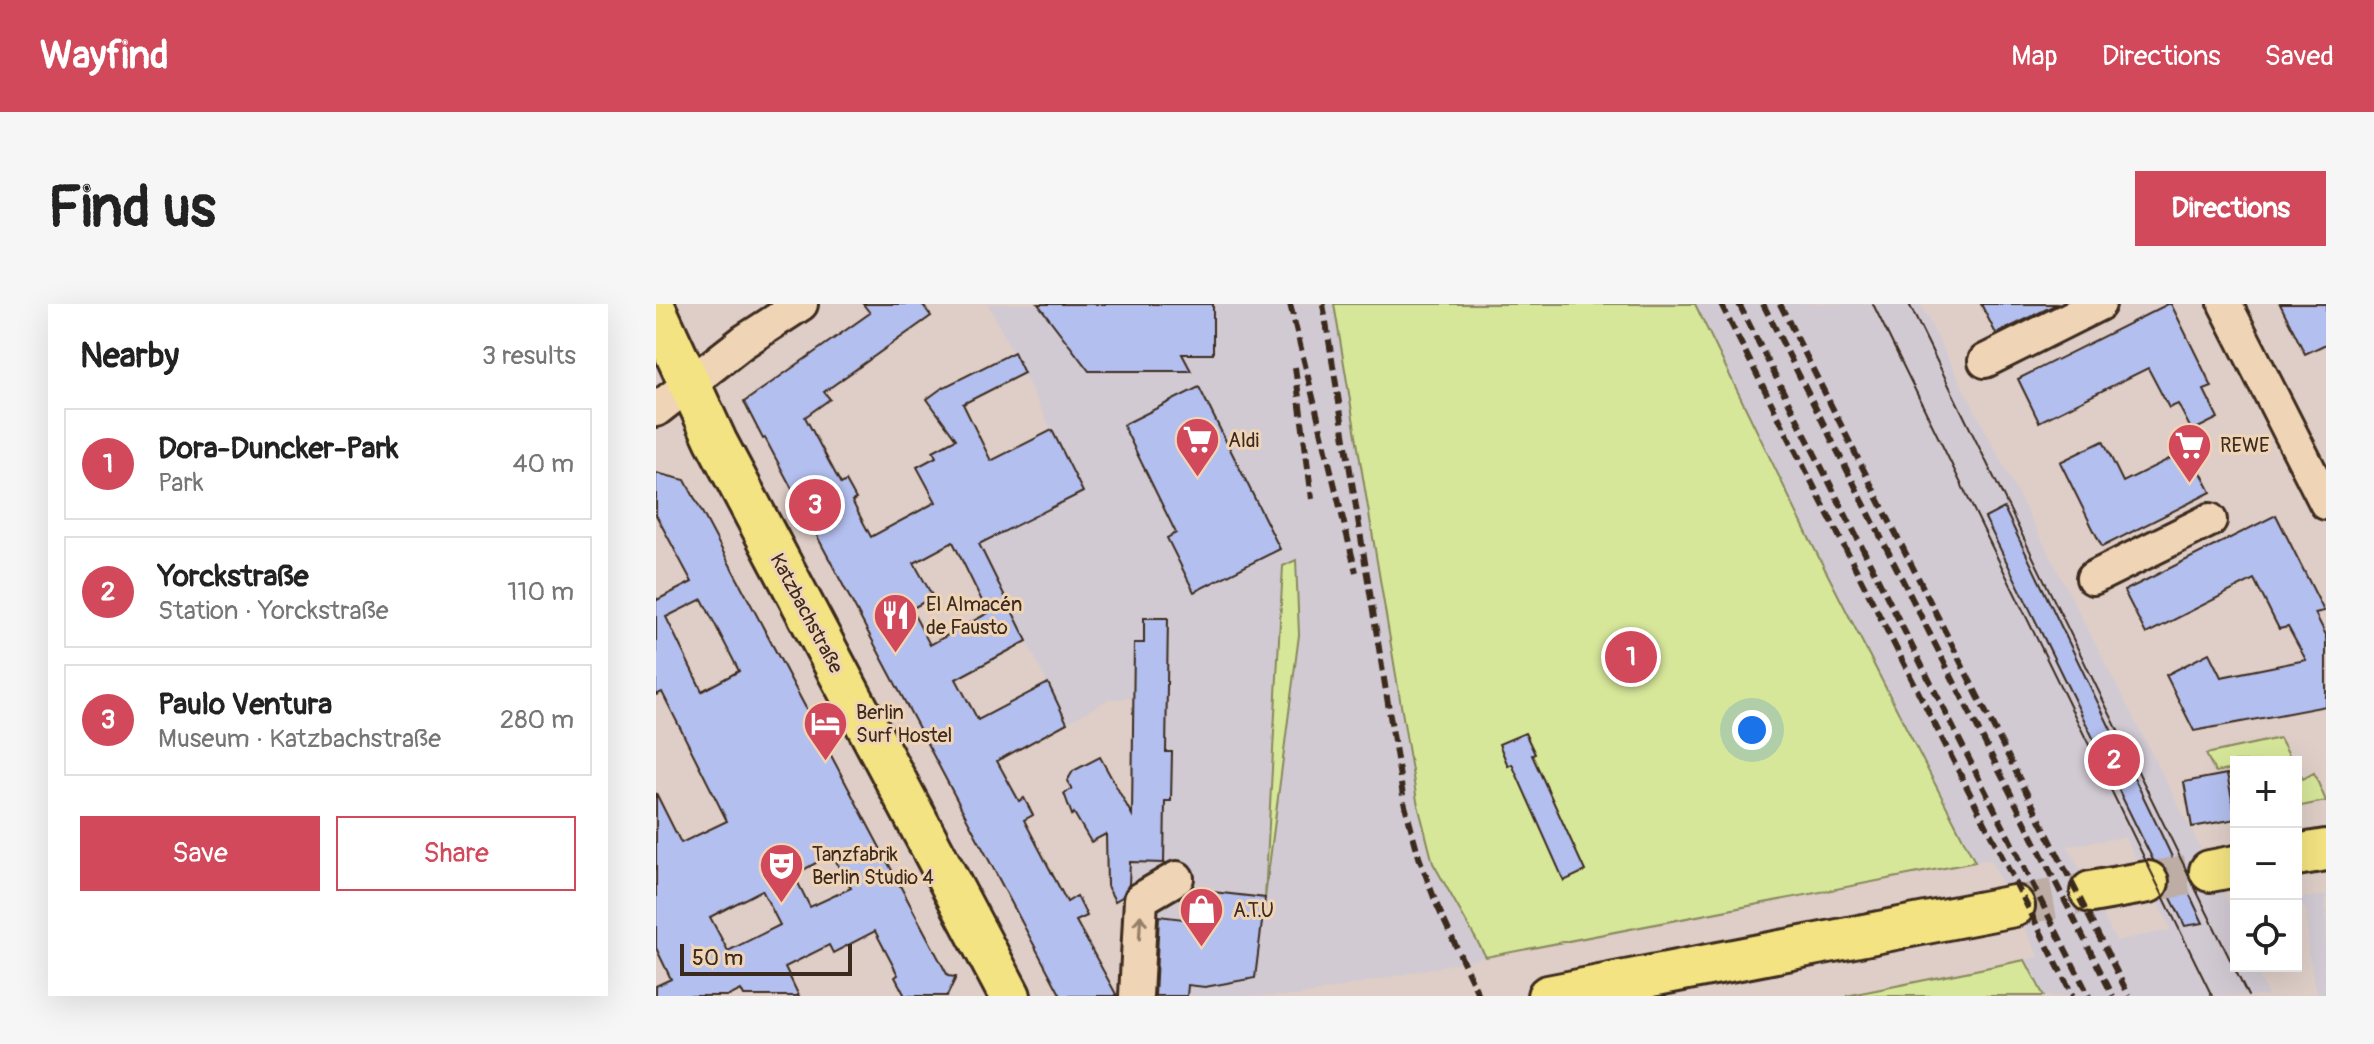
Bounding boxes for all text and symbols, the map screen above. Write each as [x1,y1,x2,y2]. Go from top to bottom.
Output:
text: Wayfind [40,32,169,80]
text: Map [2011,39,2058,74]
text: Directions [2102,39,2221,74]
text: Saved [2265,39,2334,74]
button: Directions [2135,171,2326,246]
text: Find us [48,174,216,243]
text: Nearby [80,335,179,378]
text: 3 results [482,340,576,372]
supermarket icon: Aldi [1173,416,1221,479]
supermarket icon: REWE [2165,421,2213,484]
place label: Aldi [1228,428,1259,453]
text: Dora-Duncker-Park [158,430,399,467]
place label: REWE [2220,433,2269,458]
text: 1 [103,448,113,480]
text: 40 m [512,448,574,480]
text: Park [158,467,204,499]
pin: 3 [789,475,841,535]
street label: Katzbachstraße [765,549,849,678]
text: Yorckstraße [158,558,309,595]
text: 2 [101,576,115,608]
text: 110 m [507,576,574,608]
restaurant icon: El Almacén de Fausto [871,591,919,654]
place label: El Almacén de Fausto [926,592,1022,640]
text: Station · Yorckstraße [158,595,389,627]
pin: 1 [1605,627,1657,687]
text: Paulo Ventura [158,686,332,723]
hotel icon: Berlin Surf Hostel [801,700,849,763]
place label: Berlin Surf Hostel [856,700,952,748]
text: 3 [101,704,115,736]
text: 280 m [500,704,574,736]
your location [1732,710,1772,750]
text: Museum · Katzbachstraße [158,723,441,755]
pin: 2 [2088,730,2140,790]
map controls [2230,756,2302,972]
button: + [2230,756,2302,828]
button: Save [80,816,320,891]
button: Share [336,816,576,891]
button: − [2230,828,2302,900]
theatre icon: Tanzfabrik Berlin Studio 4 [757,841,805,904]
place label: Tanzfabrik Berlin Studio 4 [812,842,934,890]
shop icon: A.T.U [1178,886,1226,949]
place label: A.T.U [1233,898,1274,923]
button: locate [2230,900,2302,972]
one-way arrow [1132,914,1147,941]
scale bar [680,940,852,976]
text: 50 m [692,944,743,972]

